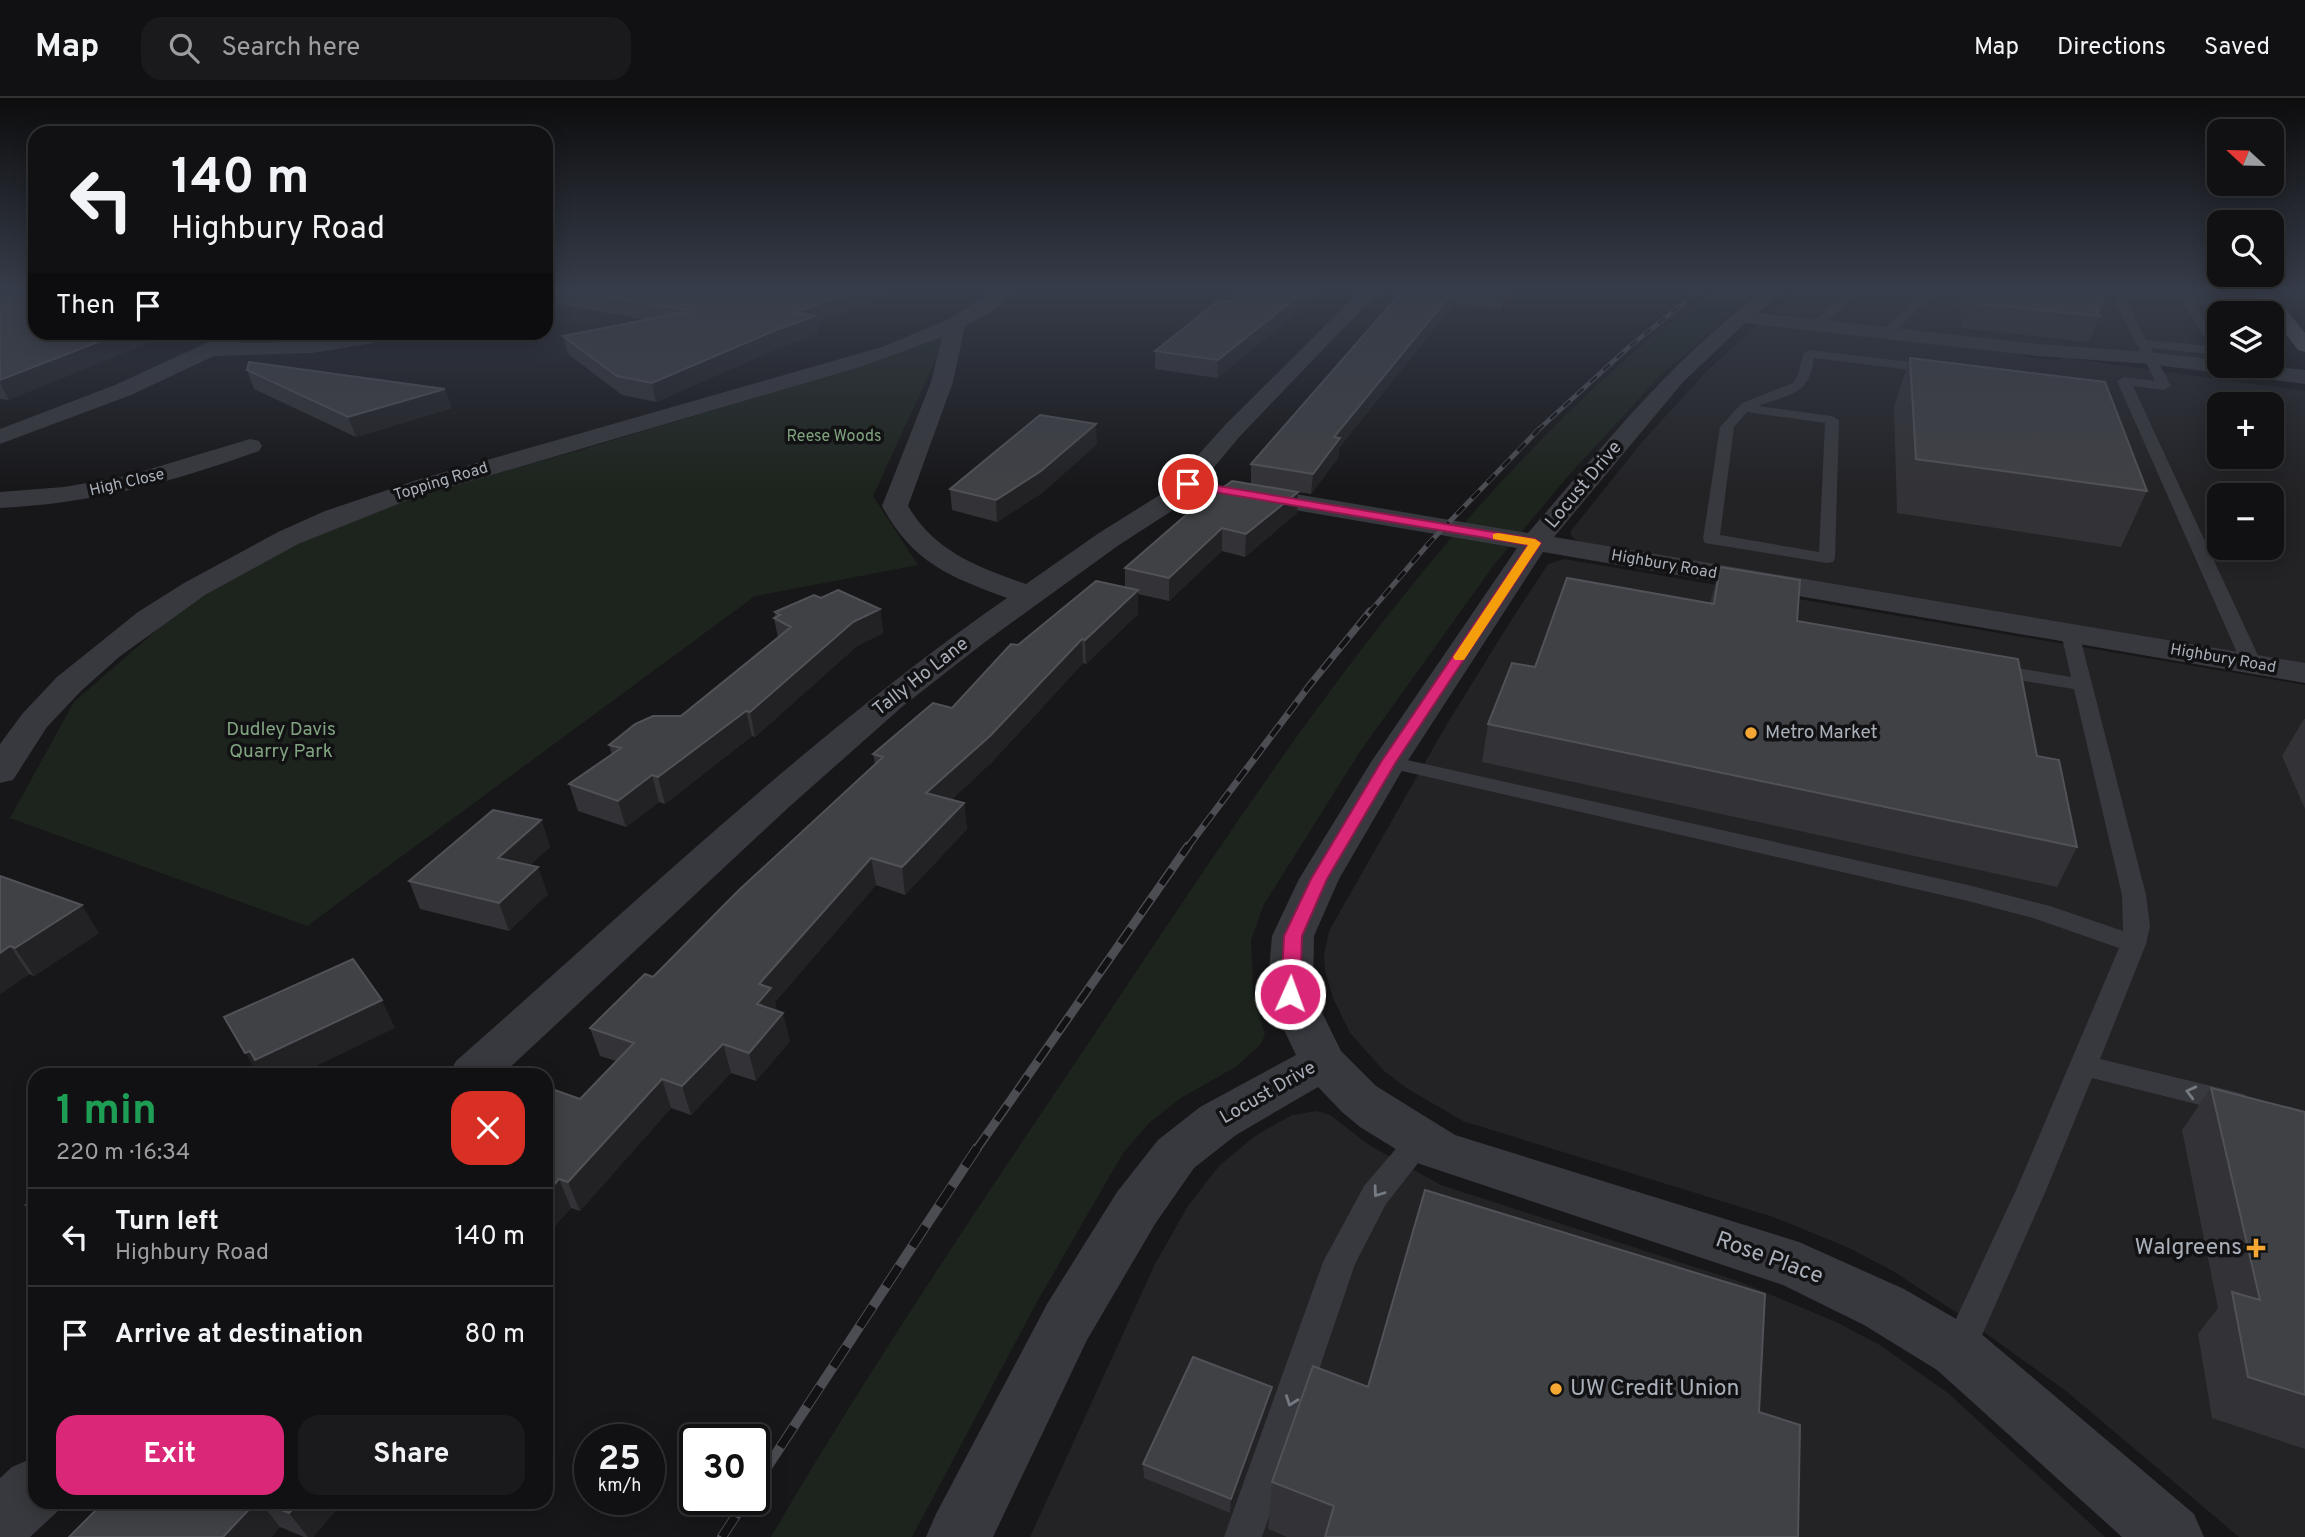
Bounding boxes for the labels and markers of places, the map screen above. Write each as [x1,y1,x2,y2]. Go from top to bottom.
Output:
pin [1158,454,1218,514]
place label: Metro Market [1765,721,1878,745]
marker: Metro Market [1743,725,1759,741]
place label: Walgreens [2135,1234,2242,1263]
marker: Walgreens [2248,1240,2264,1256]
place label: UW Credit Union [1570,1375,1739,1404]
marker: UW Credit Union [1548,1381,1564,1397]

